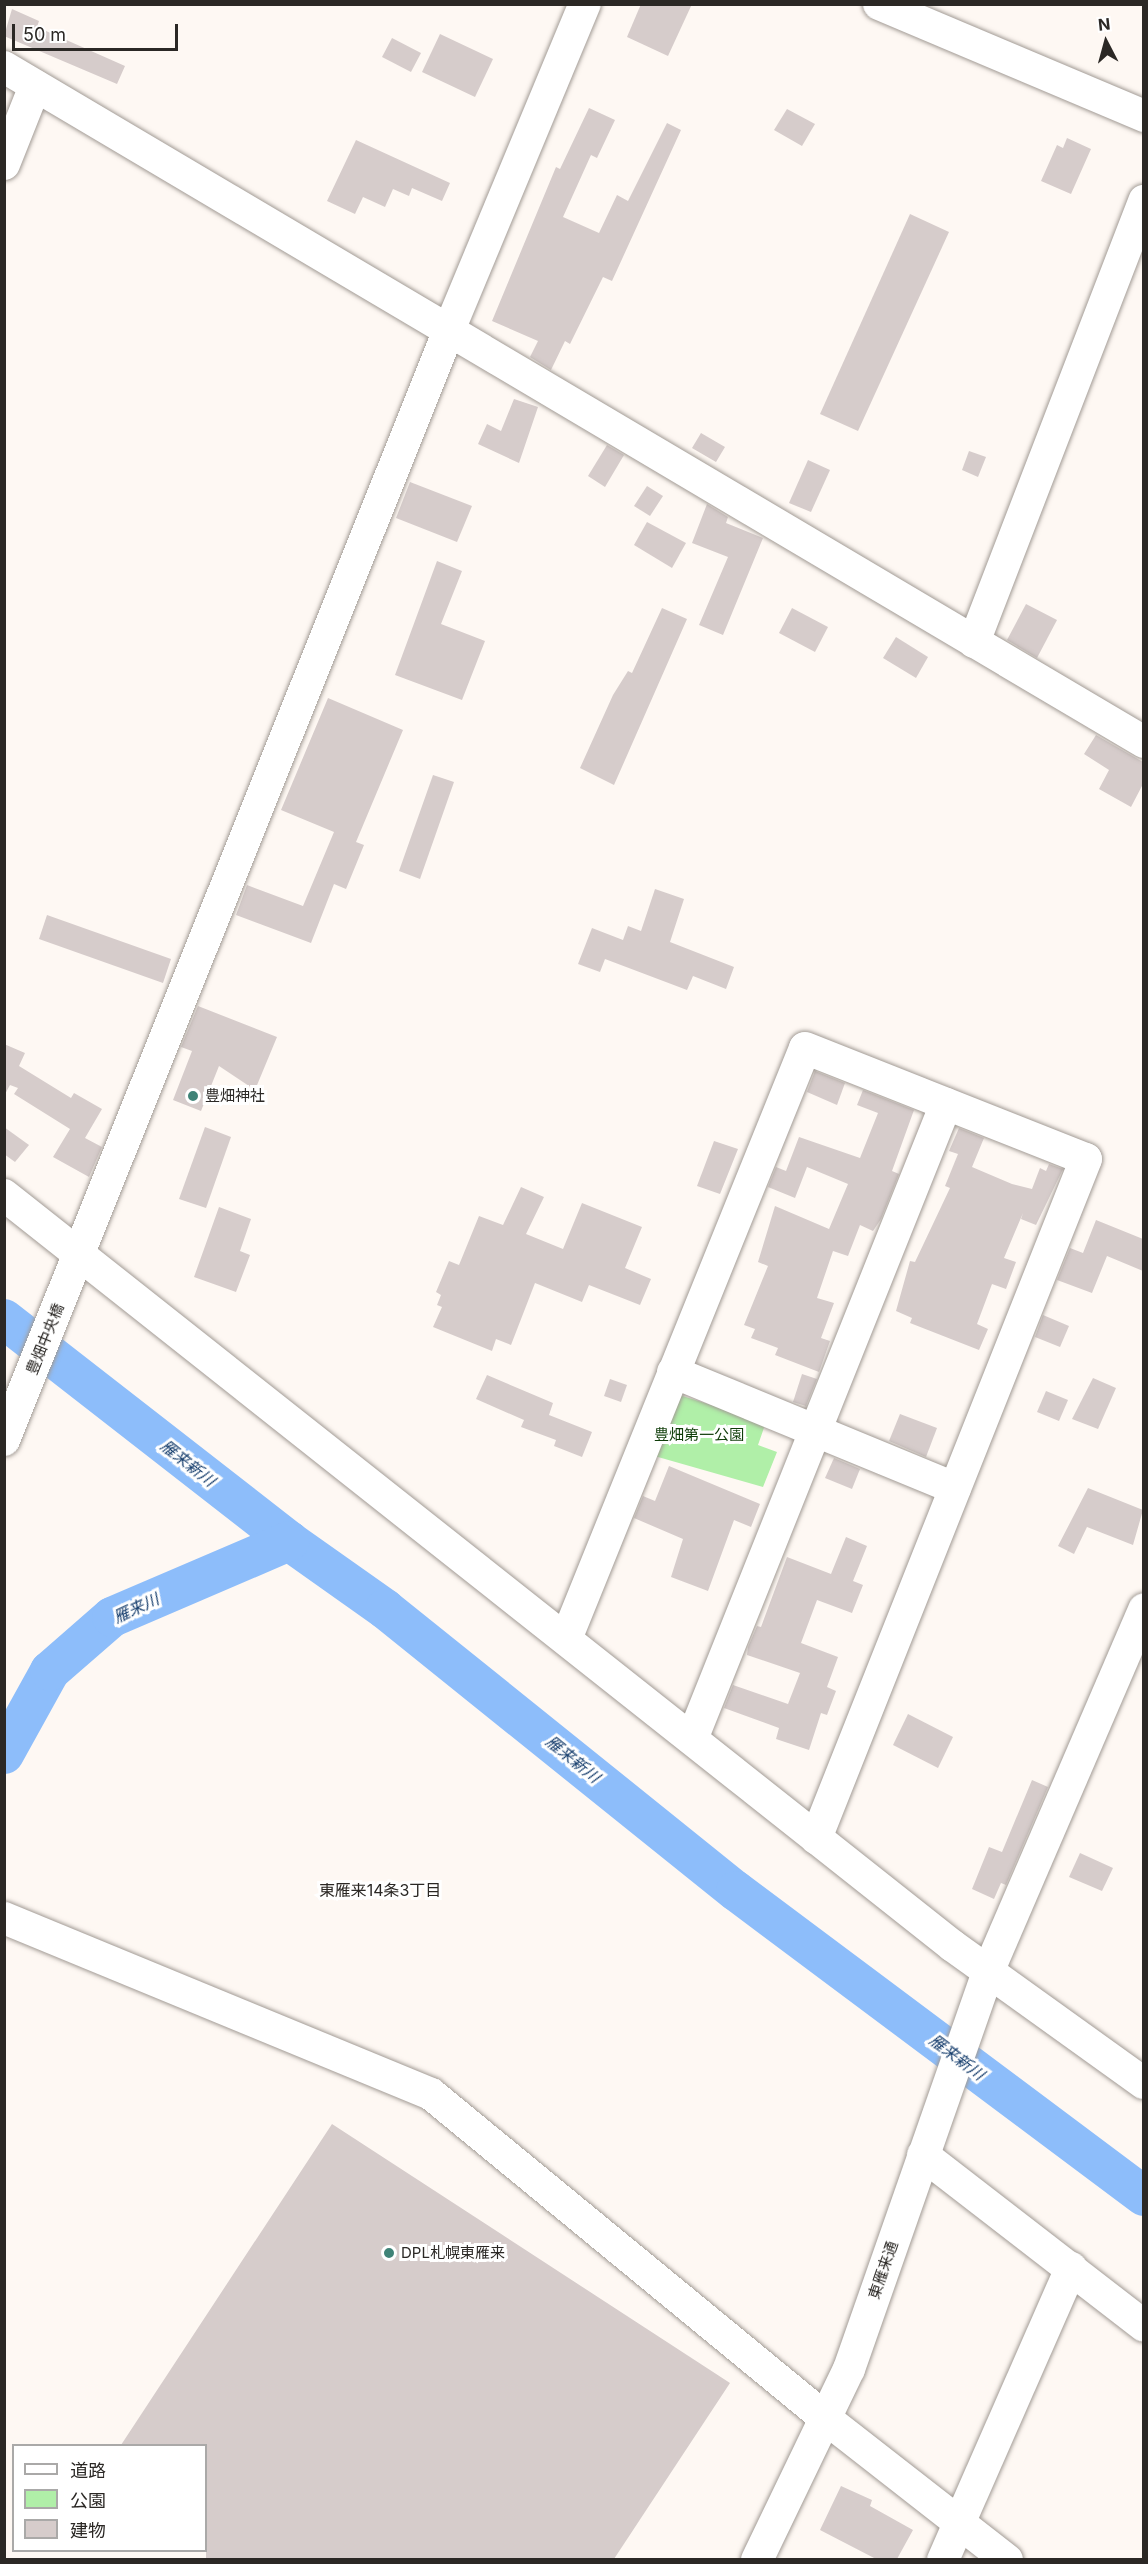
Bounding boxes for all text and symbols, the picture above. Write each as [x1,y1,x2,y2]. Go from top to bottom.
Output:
scale bar [15,12,182,50]
north arrow [1076,12,1136,72]
text: N [1097,14,1111,35]
text: 50 m [23,24,66,45]
place label: 豊畑神社 [205,1087,265,1105]
marker: 豊畑神社 [186,1089,200,1103]
street label: 豊畑中央橋 [23,1301,67,1377]
park label: 豊畑第一公園 [654,1426,744,1444]
water label: 雁来新川 [157,1436,219,1490]
water label: 雁来川 [110,1589,162,1627]
water label: 雁来新川 [542,1731,604,1787]
district label: 東雁来14条3丁目 [319,1880,441,1900]
water label: 雁来新川 [926,2030,988,2084]
street label: 東雁来通 [865,2239,901,2301]
place label: DPL札幌東雁来 [401,2244,505,2262]
marker: DPL札幌東雁来 [382,2246,396,2260]
legend [12,2444,207,2552]
text: 道路 [70,2460,106,2481]
text: 公園 [70,2490,106,2511]
text: 建物 [70,2520,106,2541]

